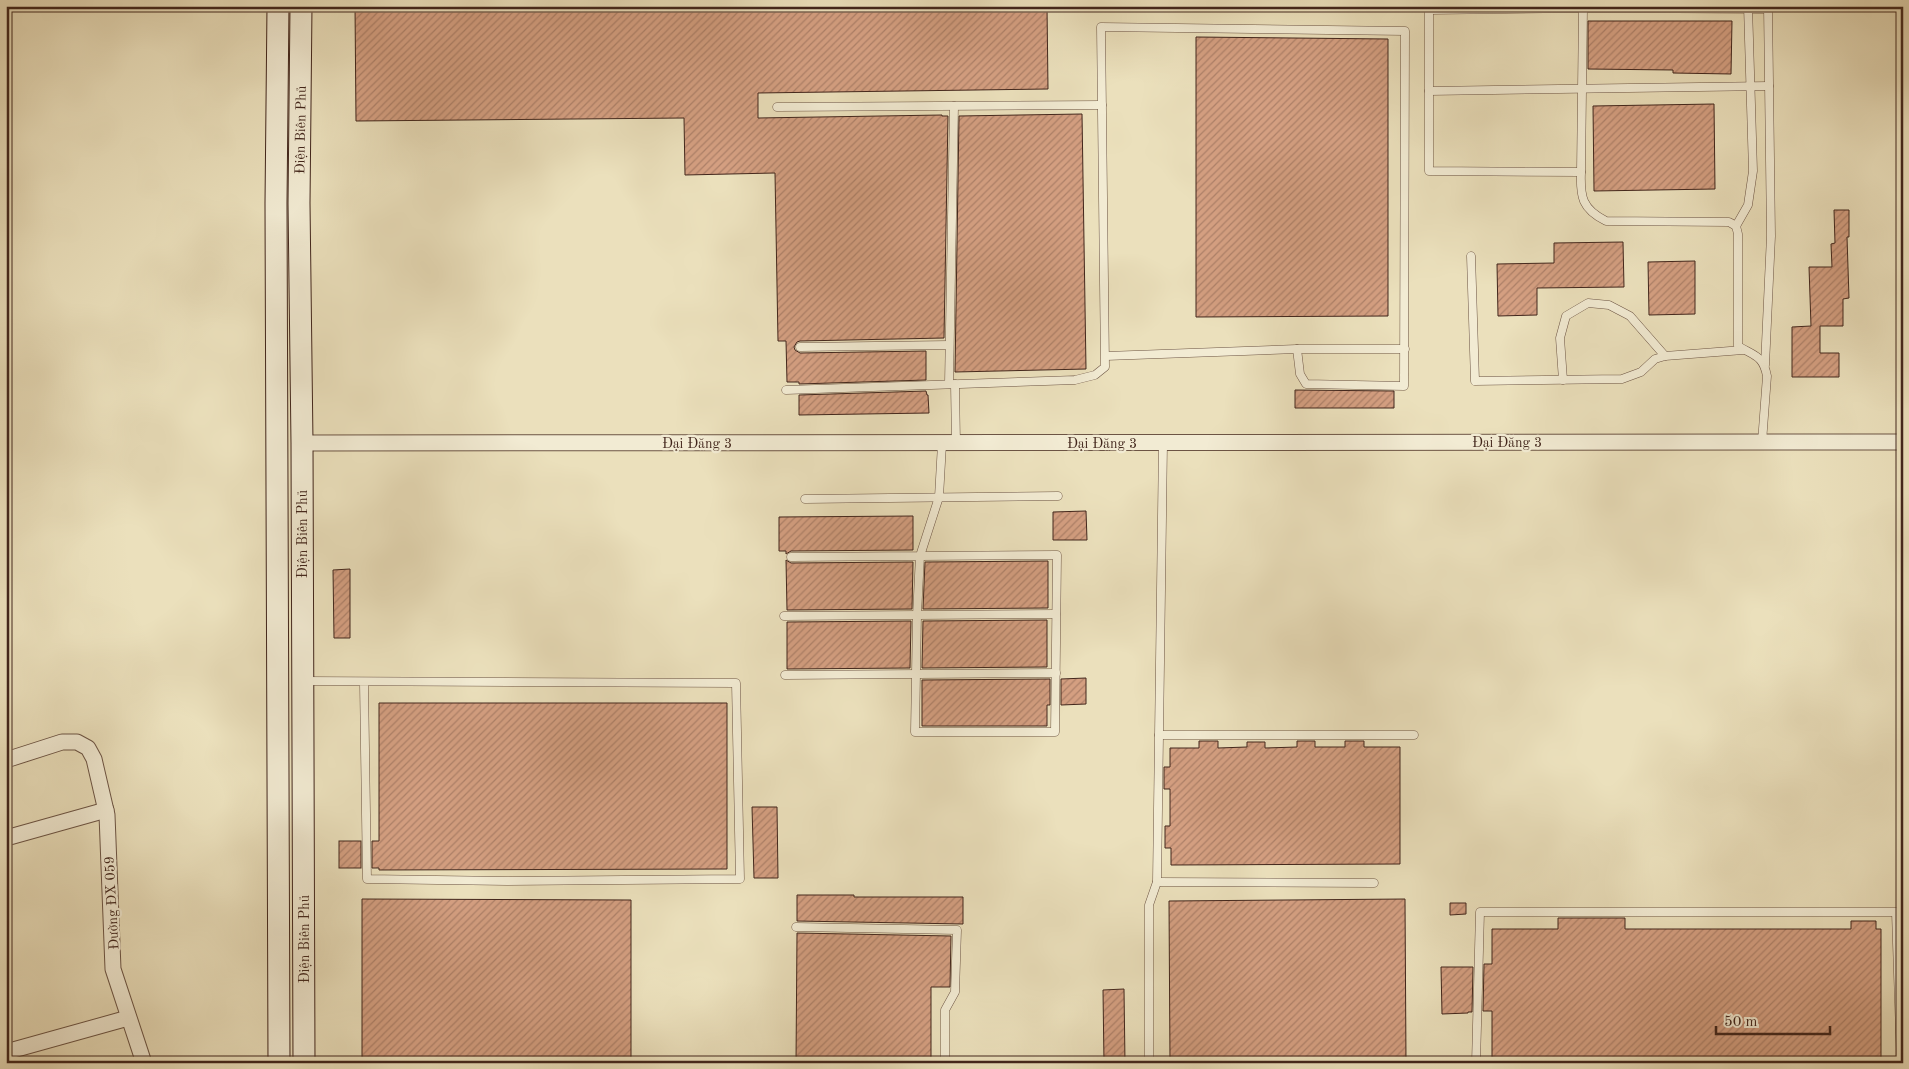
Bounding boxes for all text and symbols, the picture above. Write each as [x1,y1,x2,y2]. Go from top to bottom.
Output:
street label: Điện Biên Phủ [293,85,309,174]
street label: Đại Đăng 3 [1472,436,1542,450]
street label: Đại Đăng 3 [662,437,732,451]
street label: Đại Đăng 3 [1067,437,1137,451]
street label: Điện Biên Phủ [296,489,310,578]
street label: Đường ĐX 059 [103,856,121,950]
street label: Điện Biên Phủ [298,894,312,983]
scale bar [1716,1004,1830,1036]
text: 50 m [1724,1015,1758,1030]

